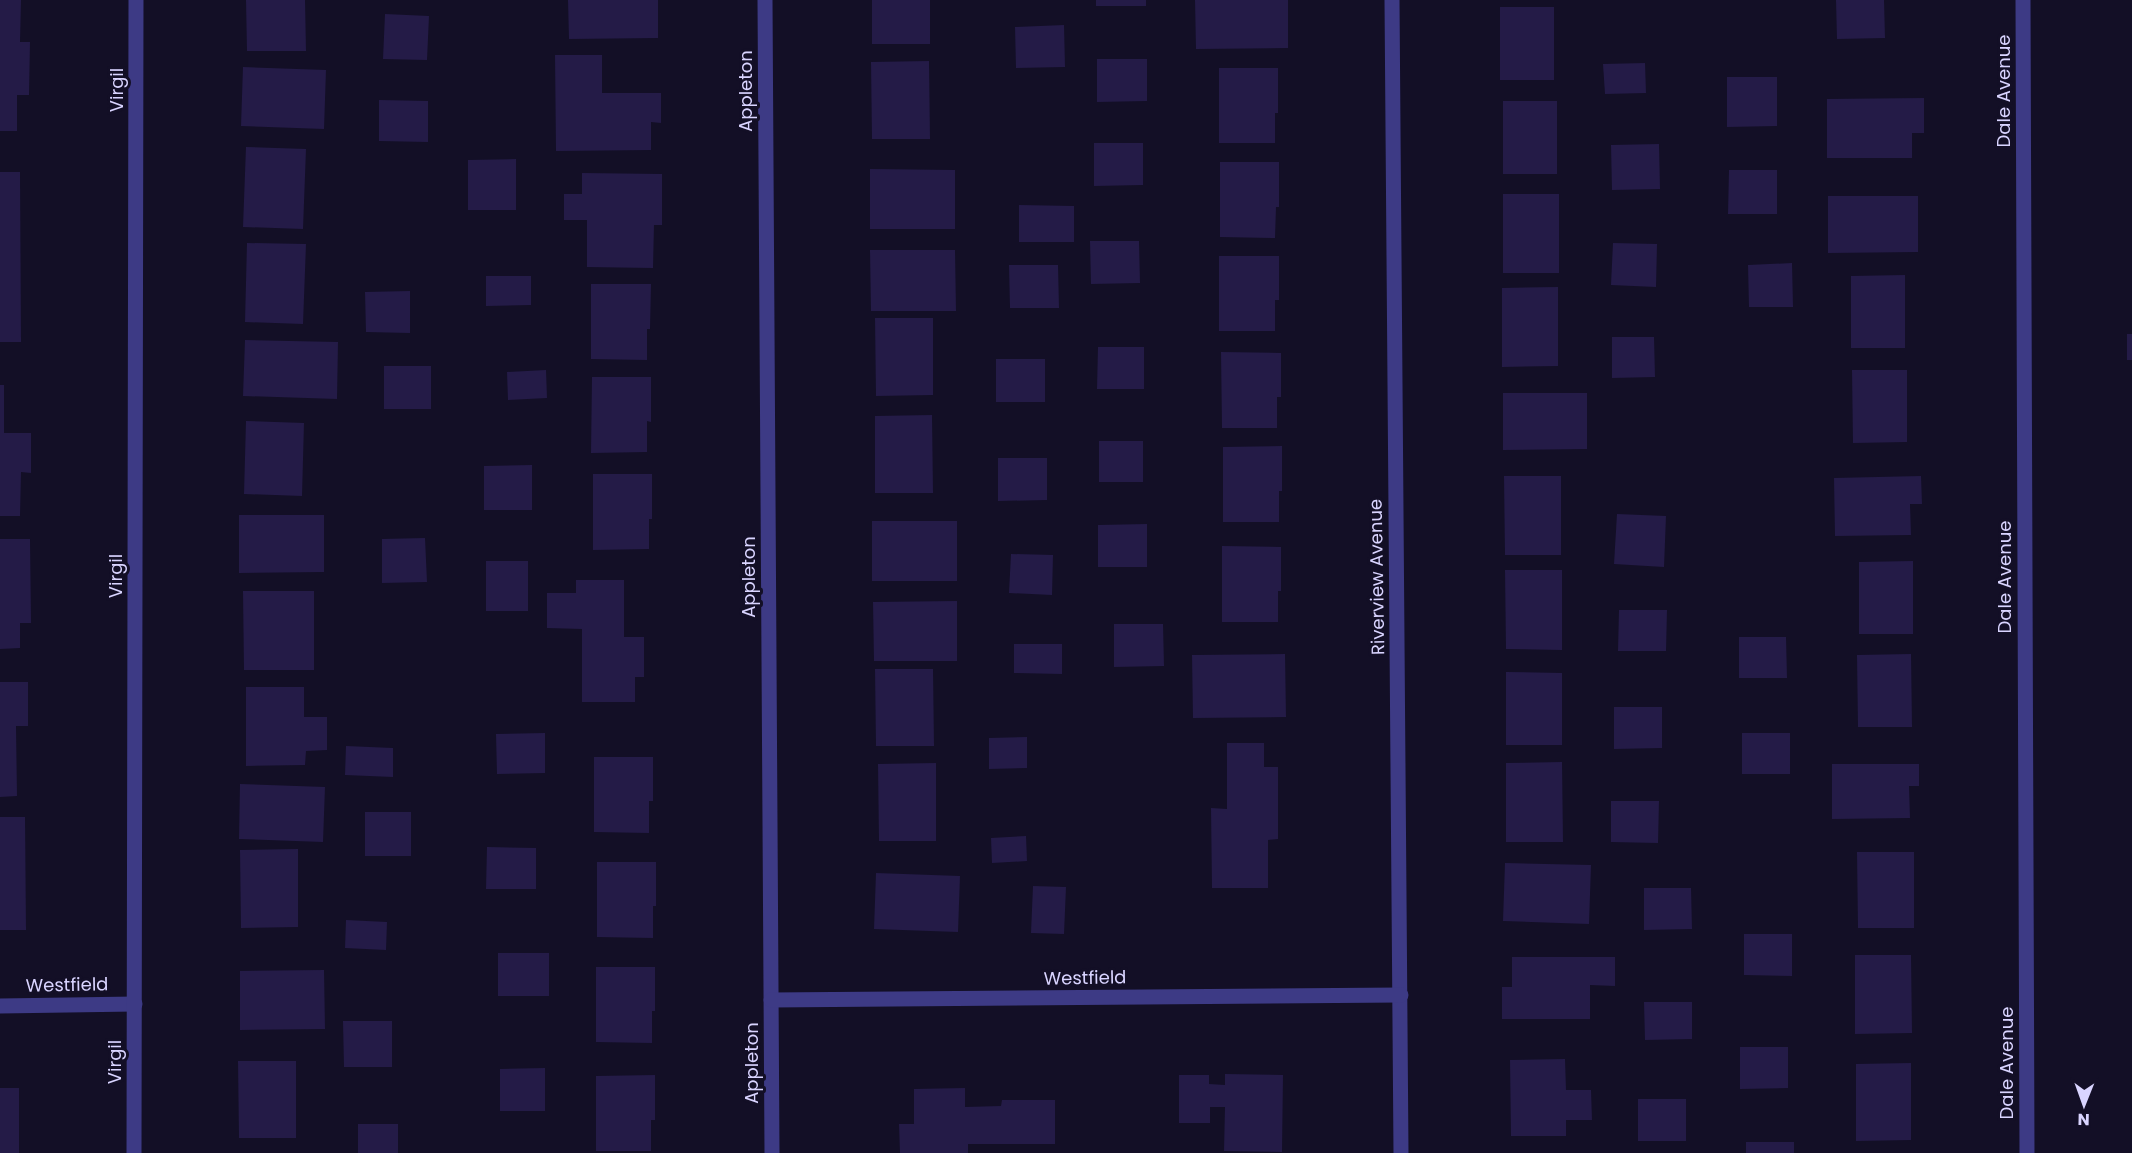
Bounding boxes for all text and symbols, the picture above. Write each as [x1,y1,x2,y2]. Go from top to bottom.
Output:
street label: Dale Avenue [1991,35,2016,147]
street label: Appleton [733,50,758,132]
street label: Virgil [104,68,129,112]
street label: Riverview Avenue [1363,499,1390,655]
street label: Dale Avenue [1992,521,2017,633]
street label: Appleton [736,536,761,618]
street label: Virgil [103,554,128,598]
street label: Westfield [1043,964,1127,991]
street label: Westfield [25,971,109,998]
street label: Dale Avenue [1994,1007,2019,1119]
street label: Appleton [739,1022,764,1104]
street label: Virgil [102,1040,127,1084]
north arrow [2054,1075,2114,1135]
text: N [2078,1108,2090,1131]

